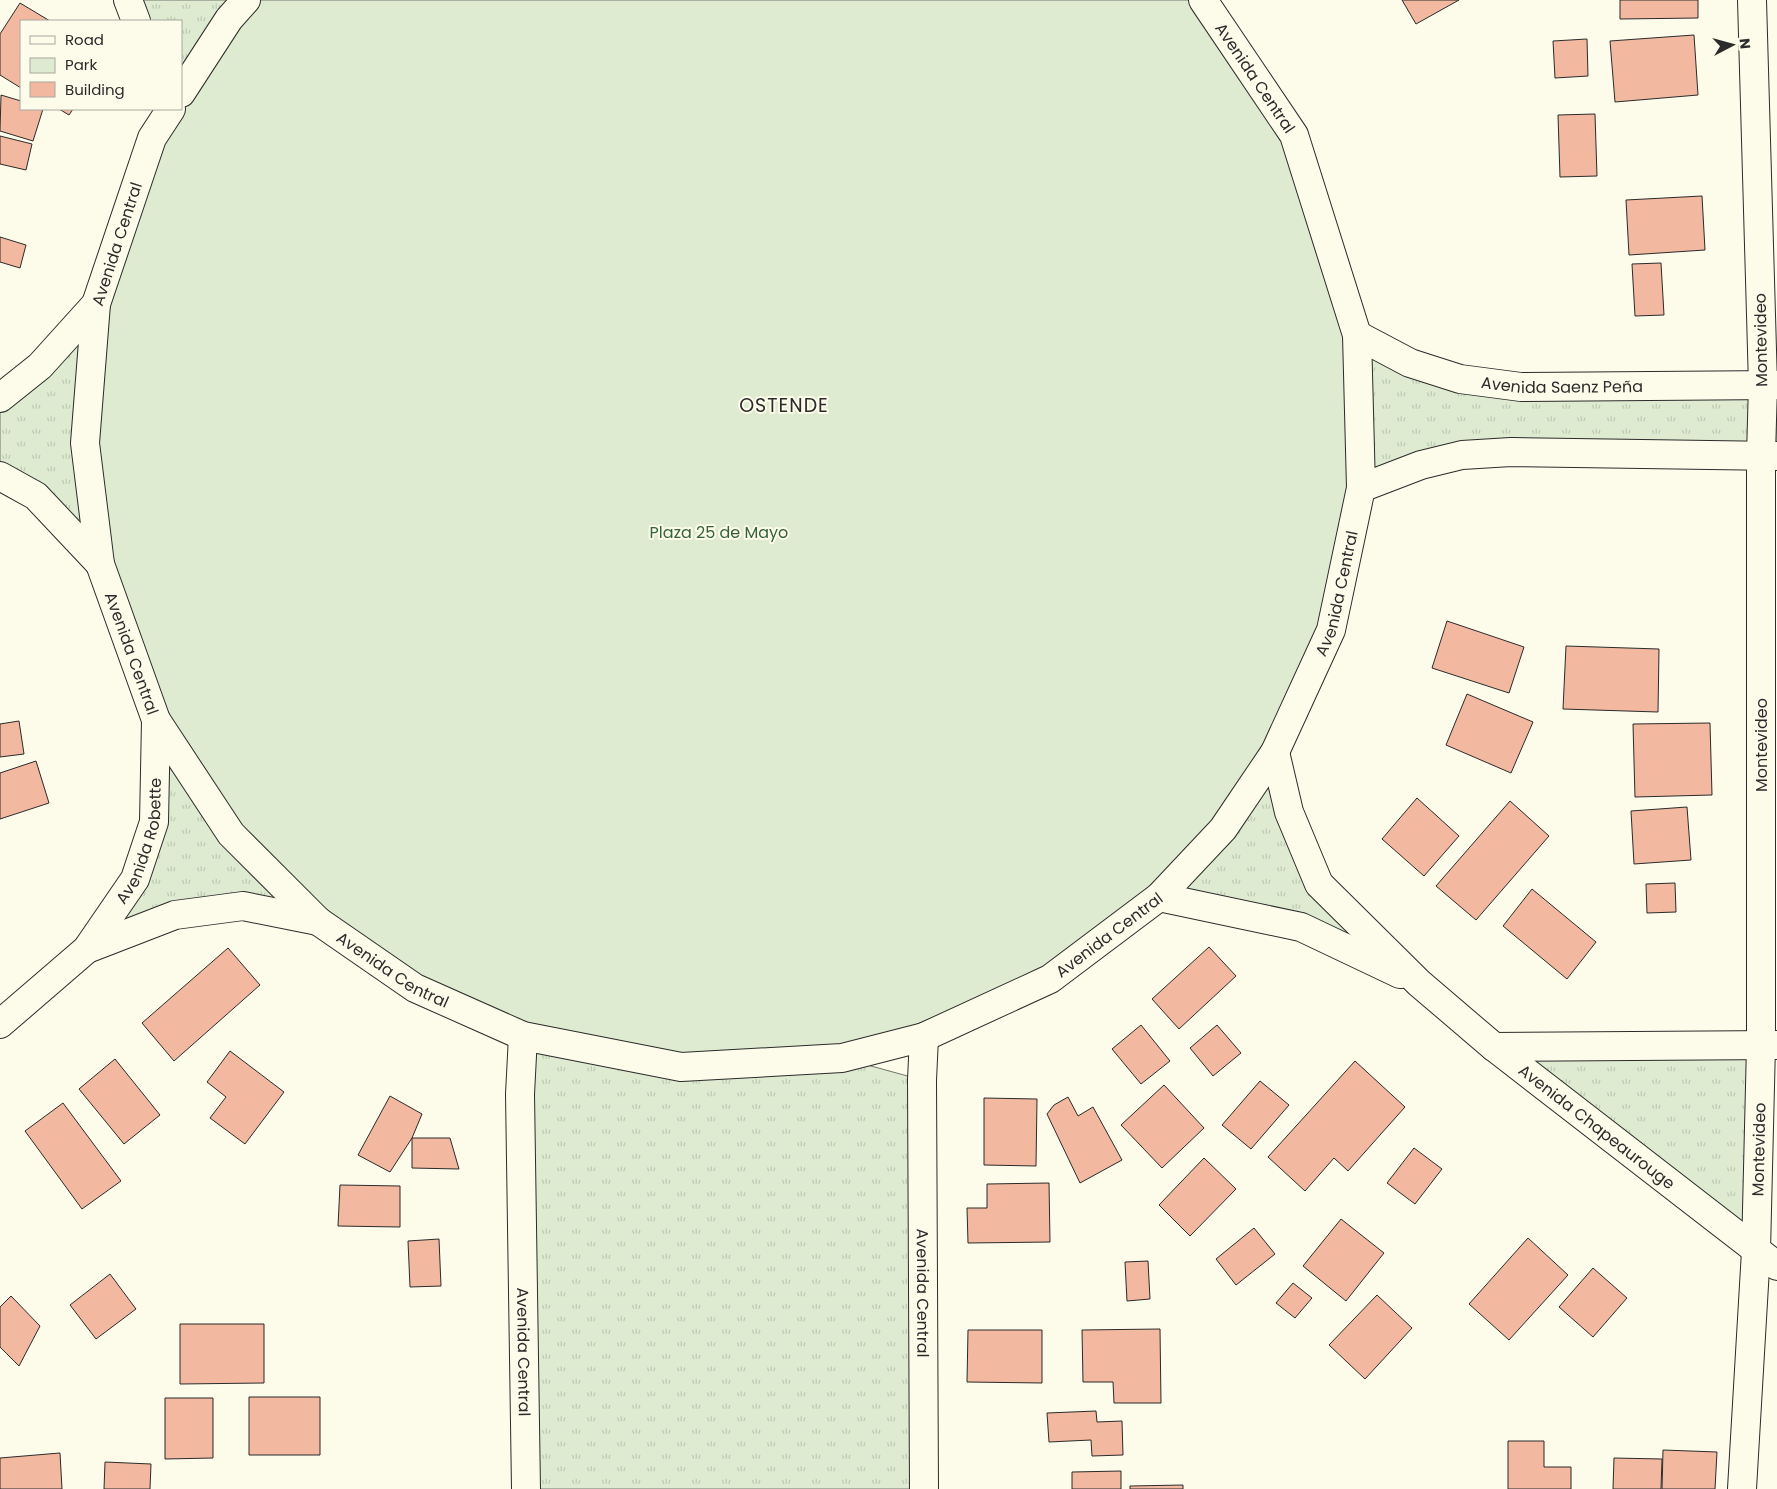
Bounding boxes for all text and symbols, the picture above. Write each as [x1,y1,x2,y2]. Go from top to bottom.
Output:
street label: Avenida Central [1209,18,1301,138]
legend [20,20,182,110]
north arrow [1707,20,1757,70]
text: Road [65,29,104,50]
text: N [1734,37,1755,50]
text: Park [65,54,97,75]
text: Building [65,79,125,100]
street label: Avenida Central [86,179,148,309]
street label: Montevideo [1749,293,1773,387]
street label: Avenida Saenz Peña [1480,370,1643,398]
district label: OSTENDE [739,392,829,419]
park label: Plaza 25 de Mayo [650,521,788,544]
street label: Avenida Central [1309,528,1363,660]
street label: Avenida Central [99,589,165,718]
street label: Montevideo [1750,698,1773,792]
street label: Avenida Robette [110,777,166,908]
street label: Avenida Central [1051,887,1167,983]
street label: Avenida Central [332,926,453,1013]
street label: Avenida Chapeaurouge [1514,1059,1680,1195]
street label: Montevideo [1746,1102,1771,1197]
street label: Avenida Central [911,1228,935,1357]
street label: Avenida Central [511,1287,536,1417]

